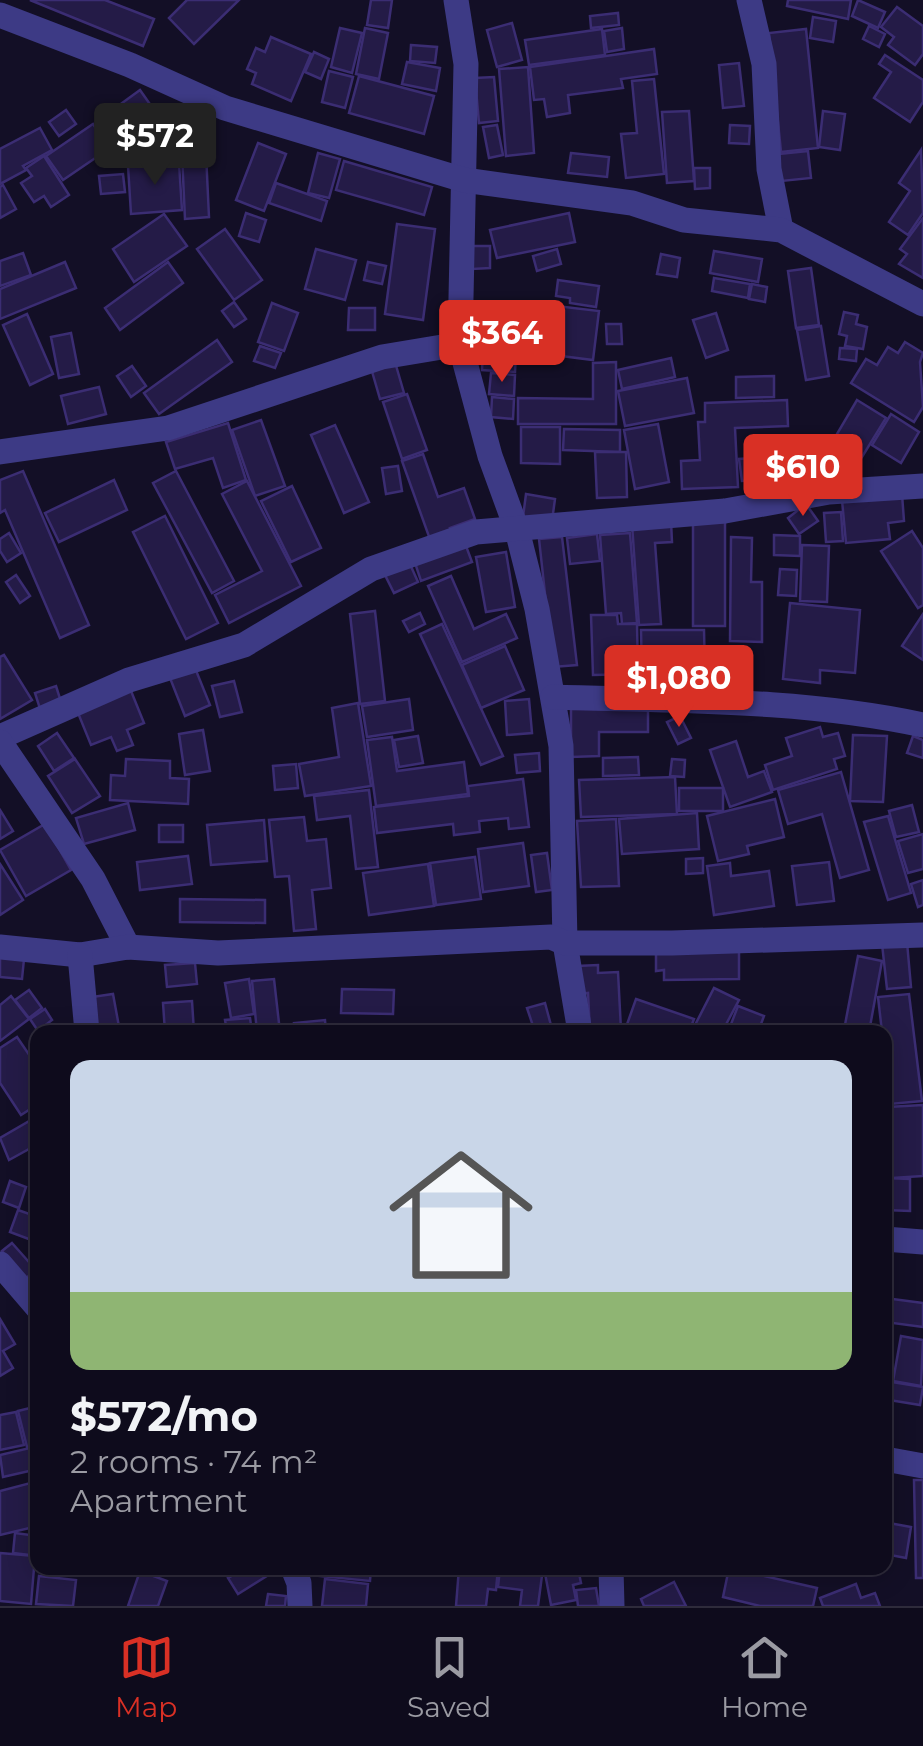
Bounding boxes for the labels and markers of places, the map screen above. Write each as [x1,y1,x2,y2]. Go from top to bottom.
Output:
pin: $572 [96,103,214,188]
pin: $364 [443,300,561,385]
pin: $610 [744,434,862,519]
pin: $1,080 [598,645,760,730]

